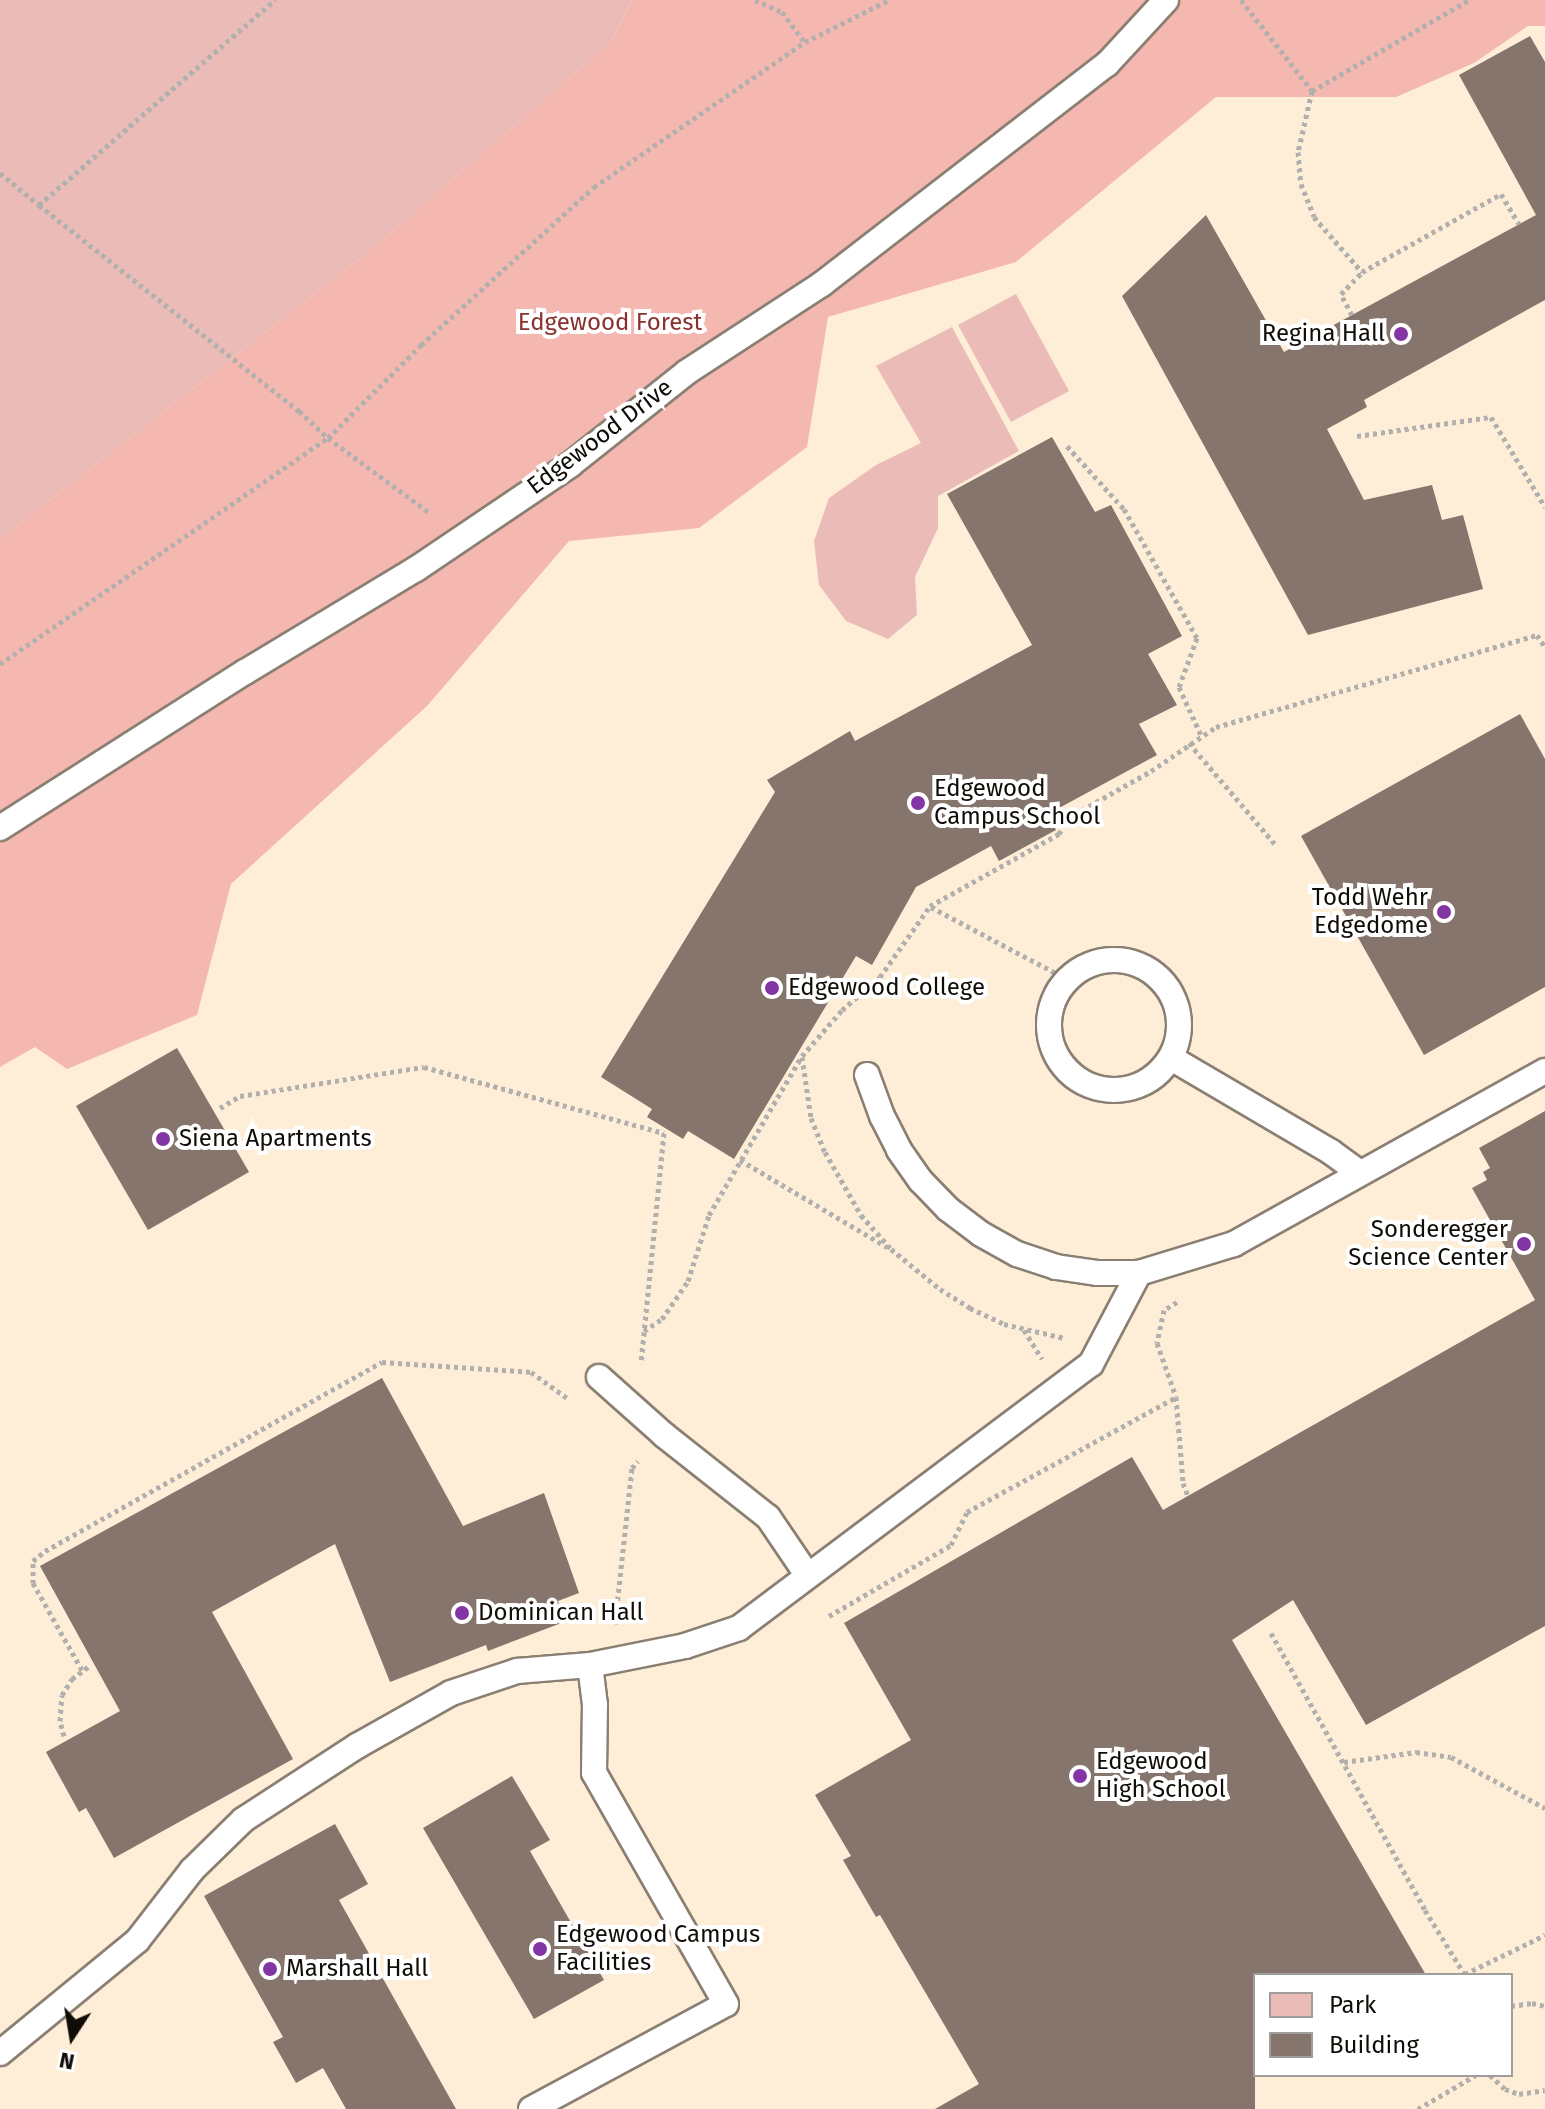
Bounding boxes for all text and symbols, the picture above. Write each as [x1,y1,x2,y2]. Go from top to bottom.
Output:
park label: Edgewood Forest [518,309,702,337]
place label: Regina Hall [1262,320,1385,348]
marker: Regina Hall [1392,325,1410,343]
street label: Edgewood Drive [522,373,678,501]
place label: Edgewood Campus School [934,775,1100,831]
marker: Edgewood Campus School [909,794,927,812]
place label: Todd Wehr Edgedome [1312,884,1428,940]
marker: Todd Wehr Edgedome [1435,903,1453,921]
place label: Edgewood College [788,974,985,1002]
marker: Edgewood College [763,979,781,997]
place label: Siena Apartments [179,1125,372,1153]
marker: Siena Apartments [154,1130,172,1148]
place label: Sonderegger Science Center [1348,1216,1508,1272]
marker: Sonderegger Science Center [1515,1235,1533,1253]
place label: Dominican Hall [478,1599,644,1627]
marker: Dominican Hall [453,1604,471,1622]
place label: Edgewood High School [1096,1748,1226,1804]
marker: Edgewood High School [1071,1767,1089,1785]
place label: Edgewood Campus Facilities [556,1921,760,1977]
marker: Edgewood Campus Facilities [531,1940,549,1958]
place label: Marshall Hall [286,1955,428,1983]
marker: Marshall Hall [261,1960,279,1978]
legend [1253,1973,1513,2077]
text: Park [1329,1991,1376,2019]
north arrow [32,1997,112,2077]
text: Building [1329,2031,1419,2059]
text: N [57,2046,77,2076]

